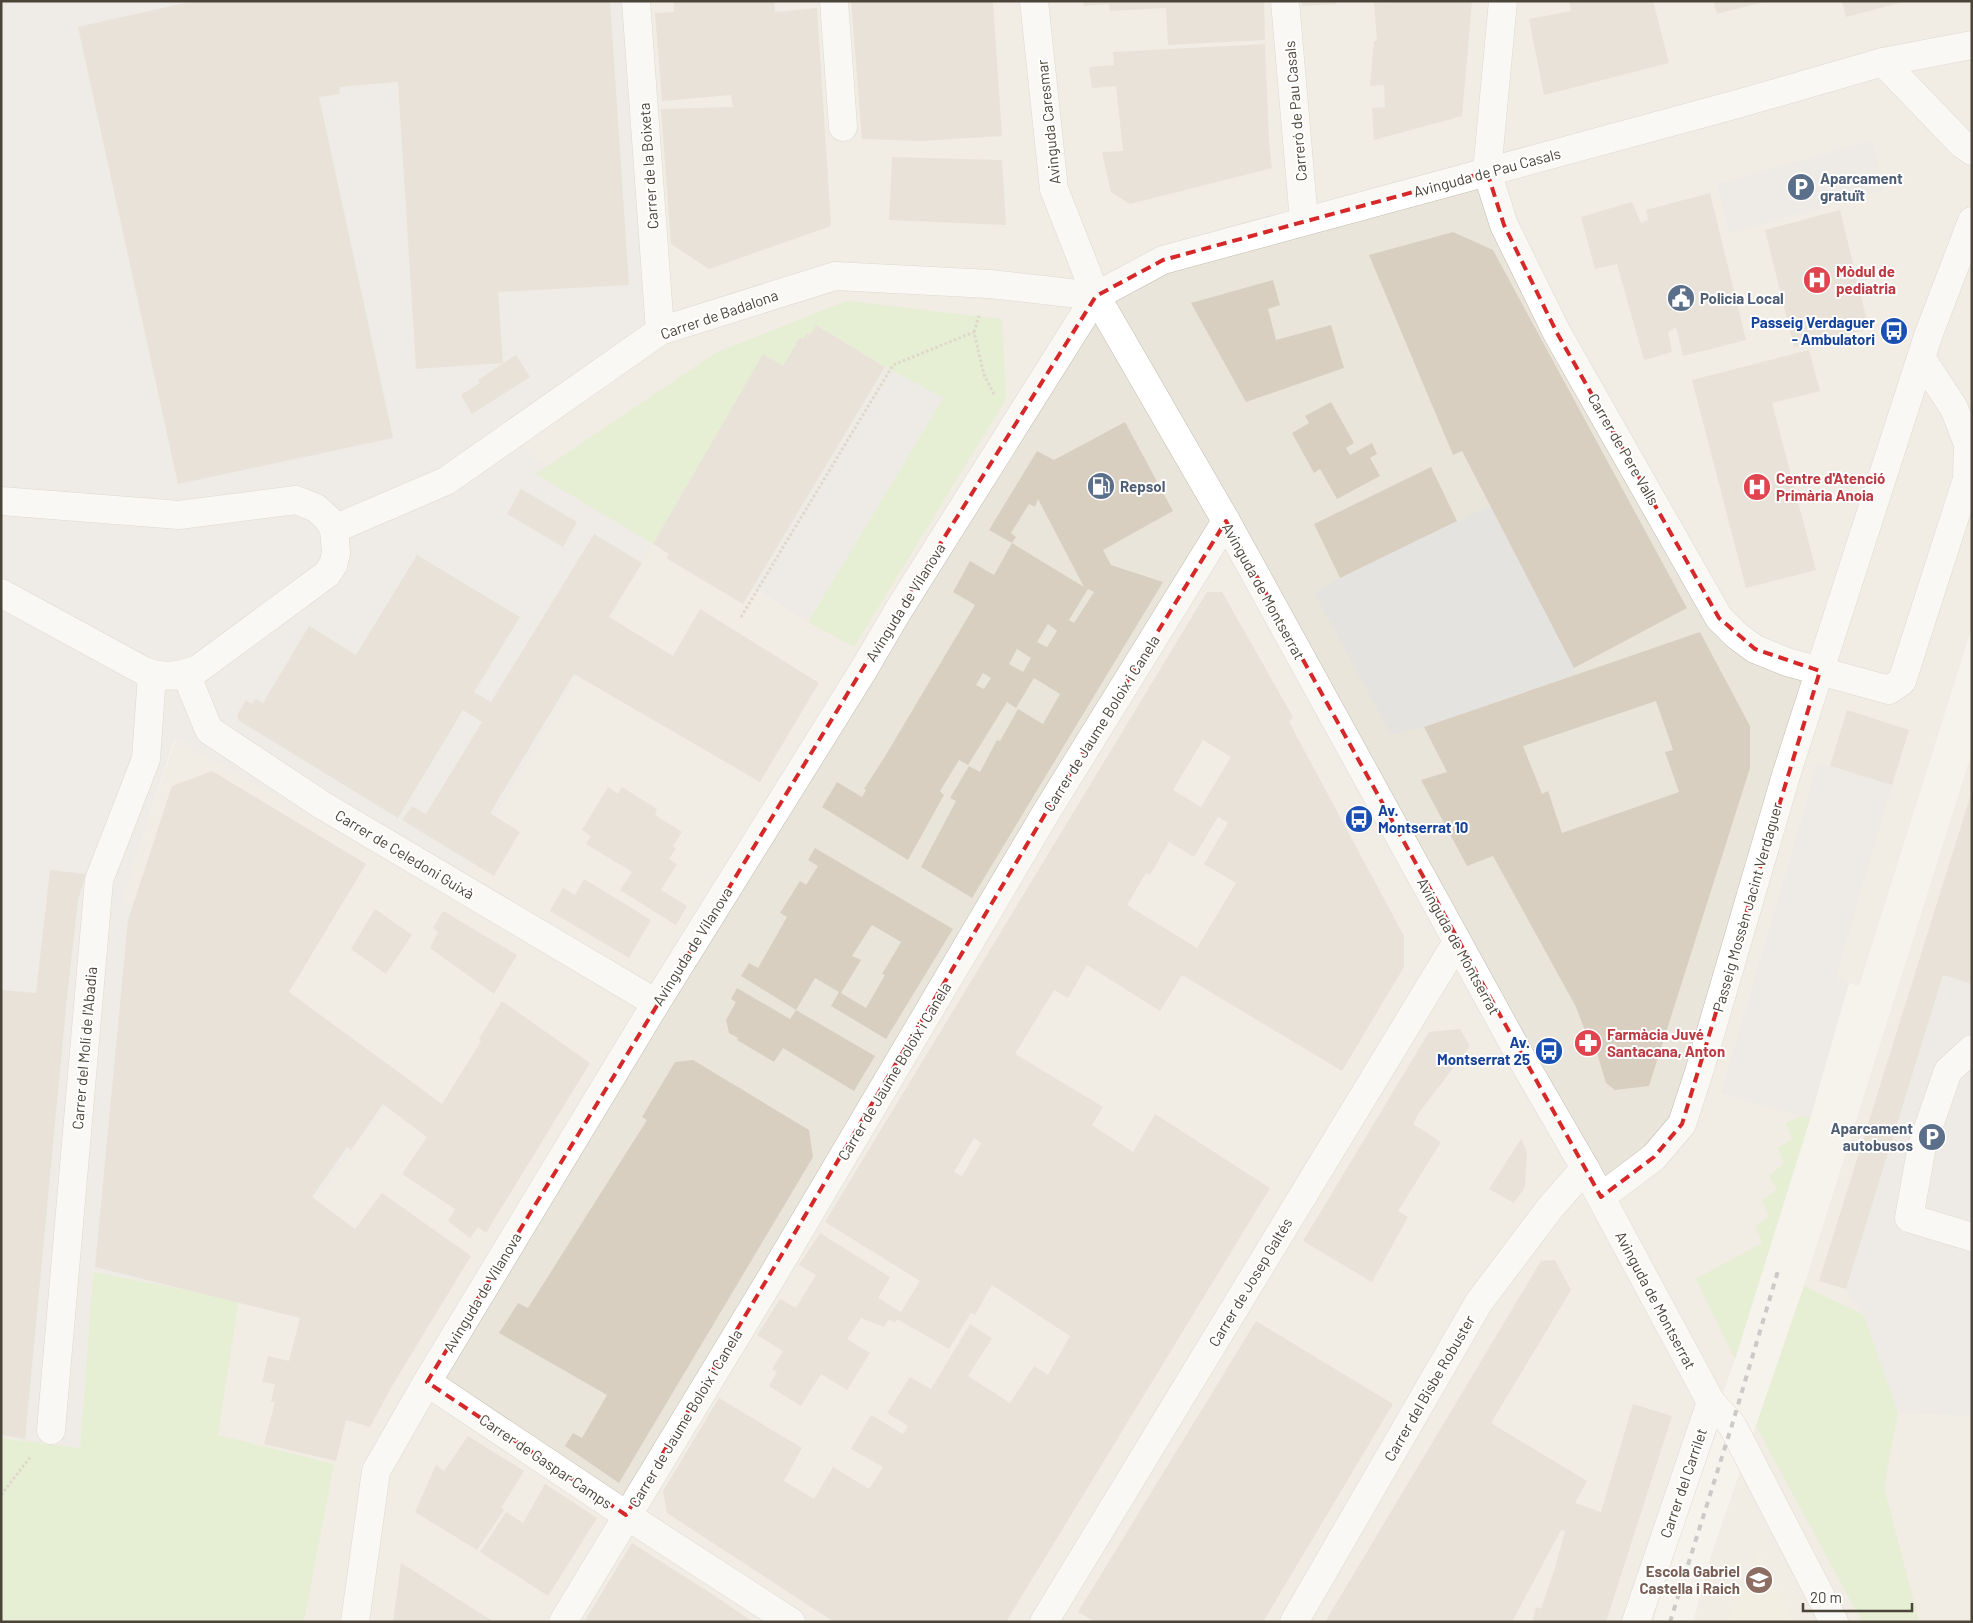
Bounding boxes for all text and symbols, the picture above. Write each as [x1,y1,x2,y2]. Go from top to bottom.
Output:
street label: Carreró de Pau Casals [1280,40,1310,182]
street label: Avinguda Caresmar [1032,58,1063,185]
street label: Carrer de la Boixeta [635,102,661,230]
street label: Avinguda de Pau Casals [1411,144,1563,200]
place label: Aparcament gratuït [1820,169,1903,204]
parking icon: Aparcament gratuït [1786,172,1816,202]
place label: Mòdul de pediatria [1836,262,1896,297]
hospital icon: Mòdul de pediatria [1802,265,1832,295]
public building icon: Policia Local [1666,283,1696,313]
street label: Carrer de Badalona [658,285,780,343]
place label: Policia Local [1700,289,1784,307]
place label: Passeig Verdaguer - Ambulatori [1751,313,1875,348]
bus stop icon: Passeig Verdaguer - Ambulatori [1879,316,1909,346]
street label: Carrer de Pere Valls [1585,390,1663,508]
place label: Centre d'Atenció Primària Anoia [1776,469,1885,504]
fuel station icon: Repsol [1086,471,1116,501]
hospital icon: Centre d'Atenció Primària Anoia [1742,472,1772,502]
place label: Repsol [1120,477,1165,495]
street label: Avinguda de Montserrat [1219,520,1309,662]
street label: Avinguda de Vilanova [861,540,949,664]
street label: Carrer de Jaume Boloix i Canela [1039,631,1163,815]
street label: Passeig Mossèn Jacint Verdaguer [1708,800,1786,1014]
place label: Av. Montserrat 10 [1378,801,1468,836]
bus stop icon: Av. Montserrat 10 [1344,804,1374,834]
street label: Carrer de Celedoni Guixà [332,805,478,903]
street label: Avinguda de Montserrat [1414,875,1504,1017]
street label: Avinguda de Vilanova [648,884,736,1008]
street label: Carrer del Molí de l'Abadia [68,966,100,1130]
street label: Carrer de Jaume Boloix i Canela [834,979,954,1163]
place label: Farmàcia Juvé Santacana, Anton [1607,1025,1725,1060]
pharmacy icon: Farmàcia Juvé Santacana, Anton [1573,1028,1603,1058]
place label: Av. Montserrat 25 [1437,1033,1530,1068]
bus stop icon: Av. Montserrat 25 [1534,1036,1564,1066]
place label: Aparcament autobusos [1830,1119,1913,1154]
parking icon: Aparcament autobusos [1917,1122,1947,1152]
street label: Carrer de Josep Galtés [1204,1214,1296,1350]
street label: Avinguda de Montserrat [1612,1228,1700,1372]
street label: Avinguda de Vilanova [439,1229,525,1355]
street label: Carrer del Bisbe Robuster [1380,1311,1478,1464]
street label: Carrer de Jaume Boloix i Canela [625,1326,745,1510]
street label: Carrer de Gaspar Camps [476,1410,616,1512]
street label: Carrer del Carrilet [1656,1426,1710,1540]
place label: Escola Gabriel Castella i Raich [1639,1562,1740,1597]
school or university icon: Escola Gabriel Castella i Raich [1744,1565,1774,1595]
scale bar [1803,1580,1912,1612]
text: 20 m [1810,1588,1842,1606]

